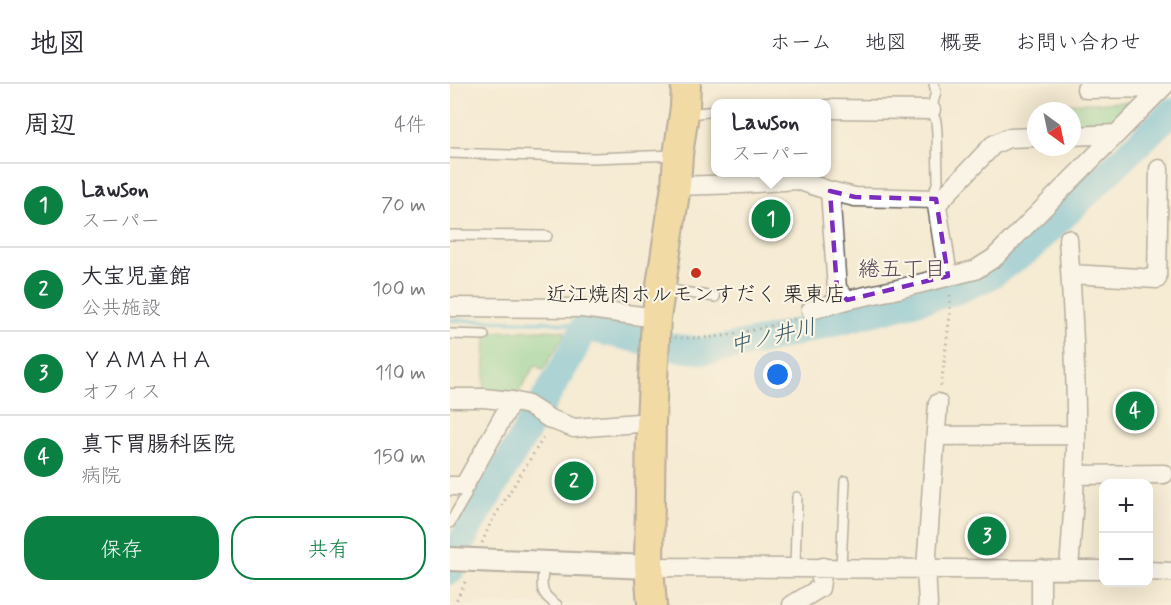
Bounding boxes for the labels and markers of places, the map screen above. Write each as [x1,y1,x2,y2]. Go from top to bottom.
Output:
pin: 1 [752,196,790,242]
marker: 近江焼肉ホルモンすだく 栗東店 [689,266,703,280]
place label: 近江焼肉ホルモンすだく 栗東店 [546,281,846,309]
pin: 4 [1116,388,1154,434]
pin: 2 [554,458,594,504]
pin: 3 [968,514,1006,558]

